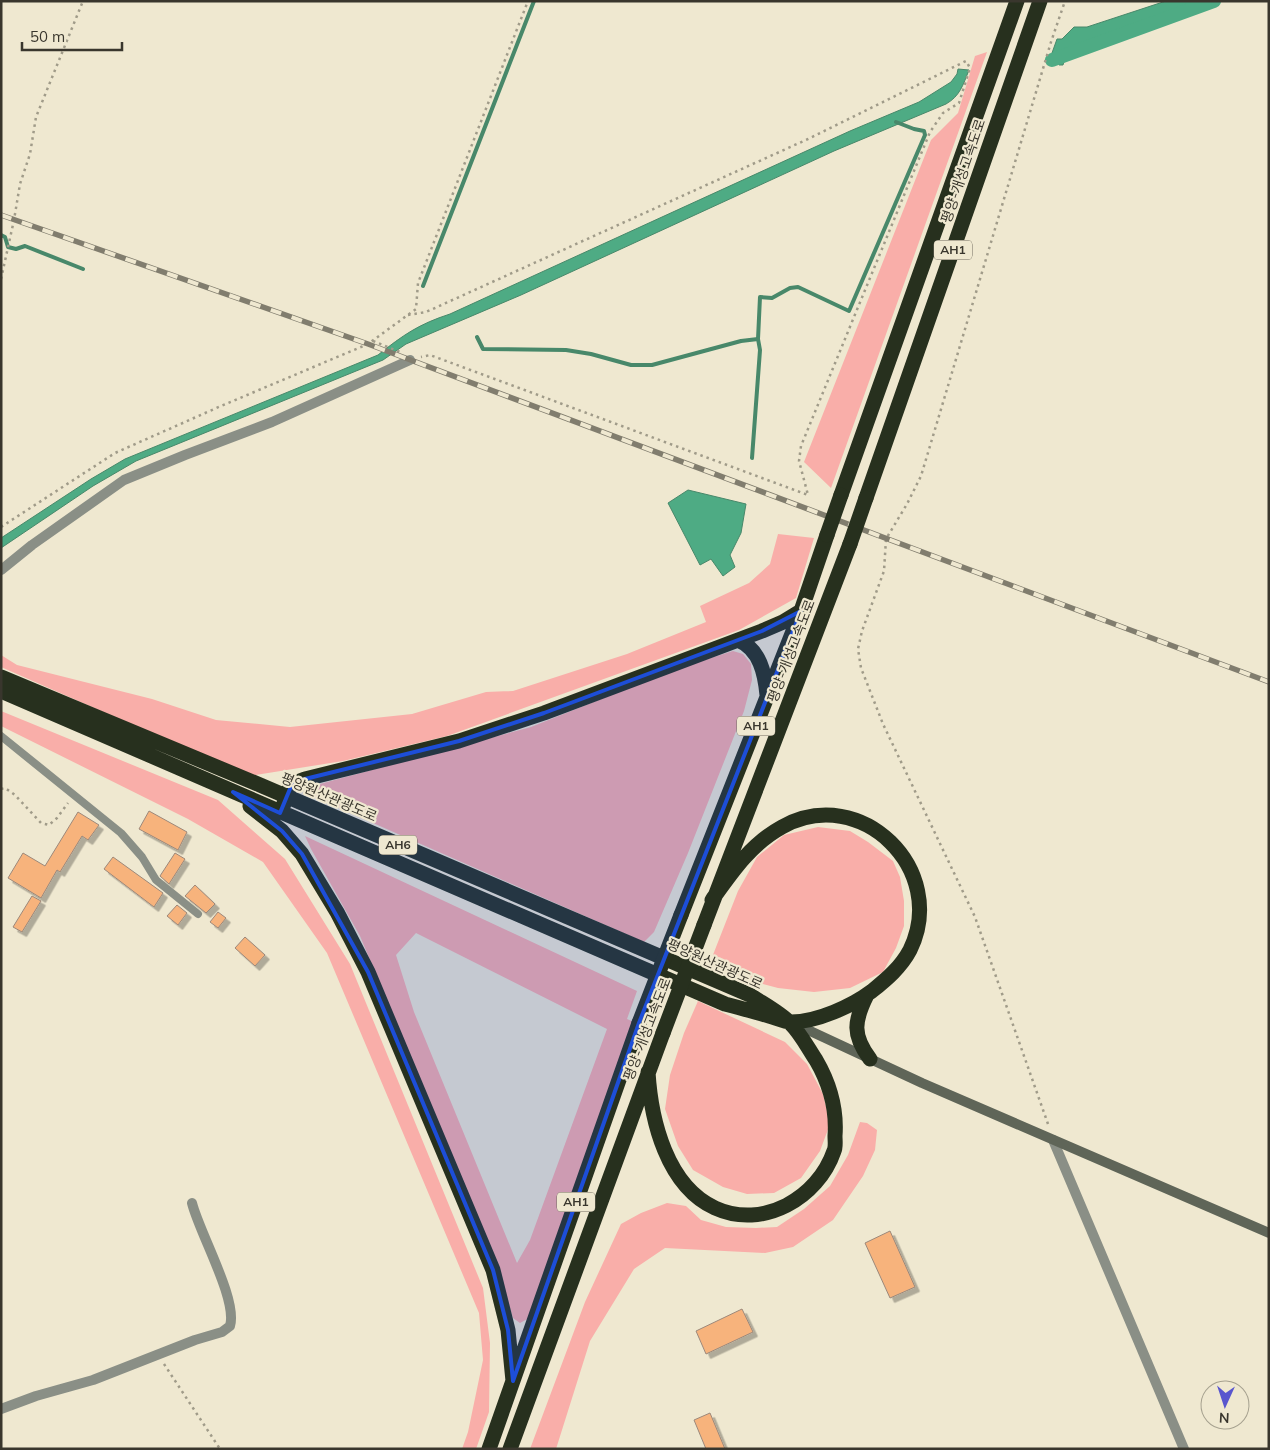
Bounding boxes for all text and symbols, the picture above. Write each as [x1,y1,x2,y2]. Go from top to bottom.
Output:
scale bar [22,20,122,52]
text: 50 m [30,27,65,46]
street label: 평양-개성고속도로 [937,116,989,225]
road number: AH1 [934,240,972,260]
street label: 평양-개성고속도로 [763,597,819,705]
road number: AH1 [737,716,775,736]
street label: 평양원산관광도로 [278,769,380,825]
road number: AH6 [379,836,417,854]
street label: 평양원산관광도로 [664,935,766,993]
street label: 평양-개성고속도로 [619,975,675,1083]
road number: AH1 [557,1192,595,1212]
north arrow [1200,1380,1250,1430]
text: N [1219,1409,1230,1427]

